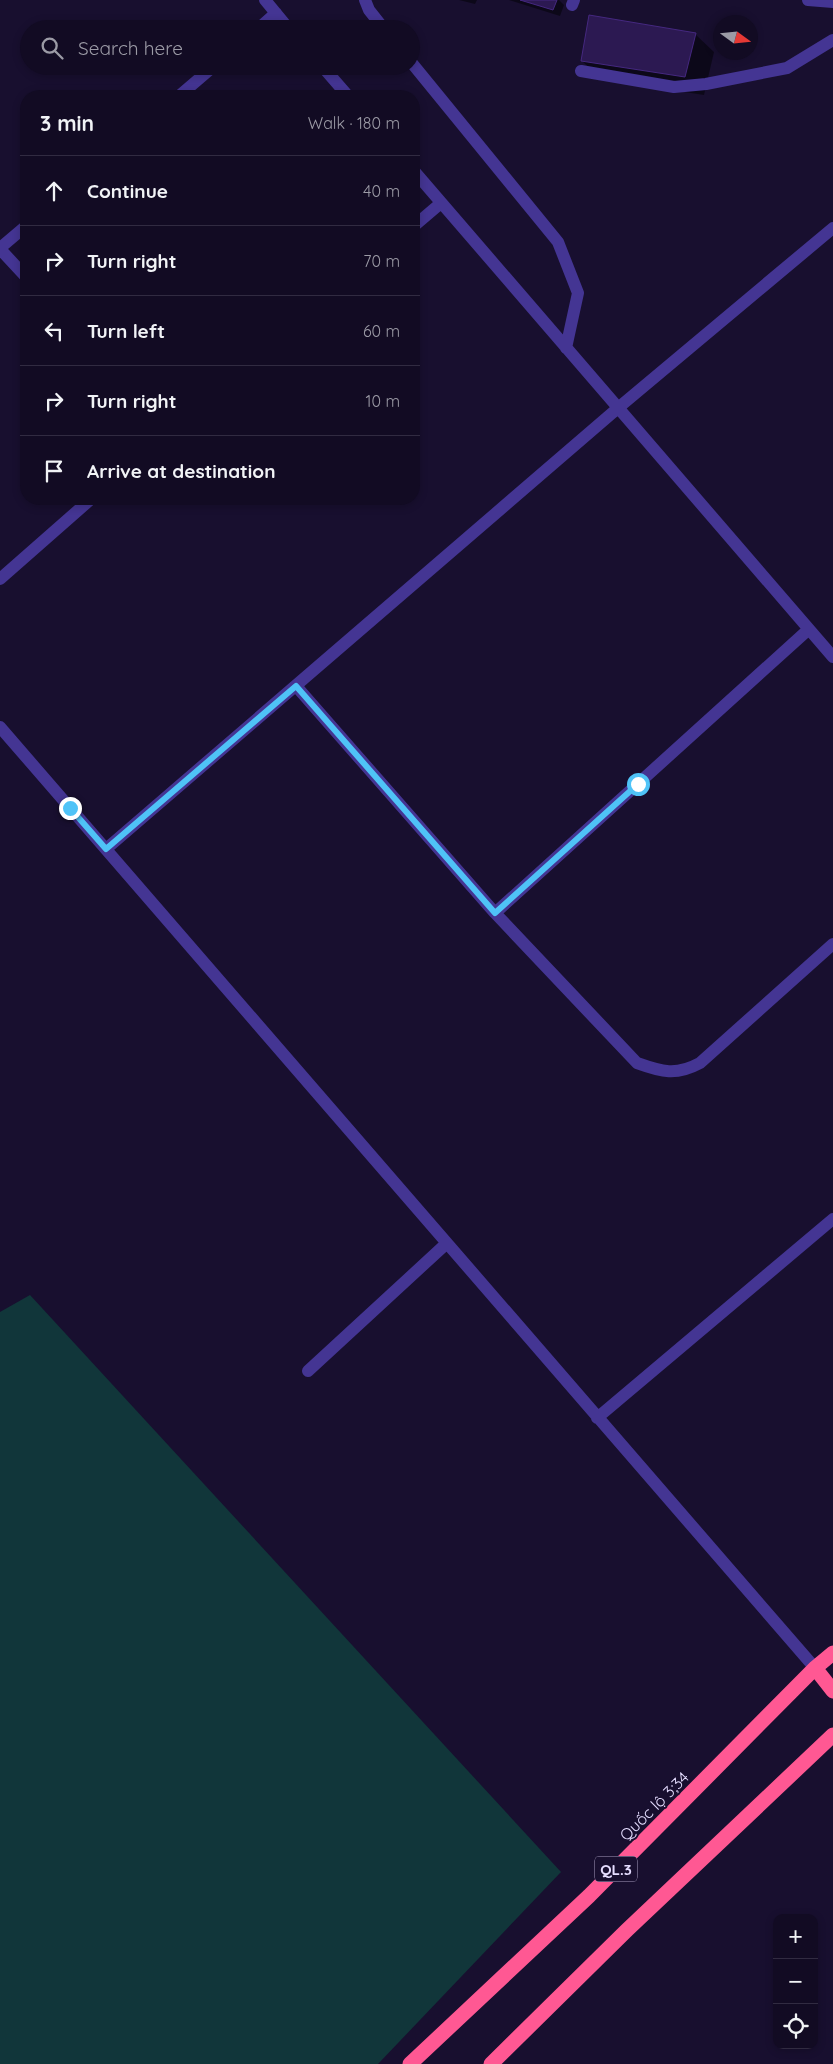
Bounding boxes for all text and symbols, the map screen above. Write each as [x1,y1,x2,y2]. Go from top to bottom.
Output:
north arrow [713,15,758,60]
search box [20,20,420,75]
icon: search [38,34,66,62]
text: Search here [78,36,183,60]
text: 3 min [40,110,94,136]
text: Walk · 180 m [308,113,400,133]
icon: ahead [40,177,68,205]
text: Continue [87,179,168,203]
text: 40 m [363,181,400,201]
icon: right [40,247,68,275]
text: Turn right [87,249,176,273]
text: 70 m [363,251,400,271]
icon: left [40,317,68,345]
text: Turn left [87,319,165,343]
text: 60 m [363,321,400,341]
icon: right [40,387,68,415]
text: Turn right [87,389,176,413]
text: 10 m [366,391,400,411]
icon: arrive [40,457,68,485]
text: Arrive at destination [87,459,276,483]
route start [627,773,650,796]
route end [59,797,82,820]
street label: Quốc lộ 3;34 [615,1767,693,1845]
road number: QL.3 [595,1856,637,1882]
map controls [773,1914,818,2049]
button: + [773,1914,818,1959]
button: − [773,1959,818,2004]
button: locate [773,2004,818,2049]

